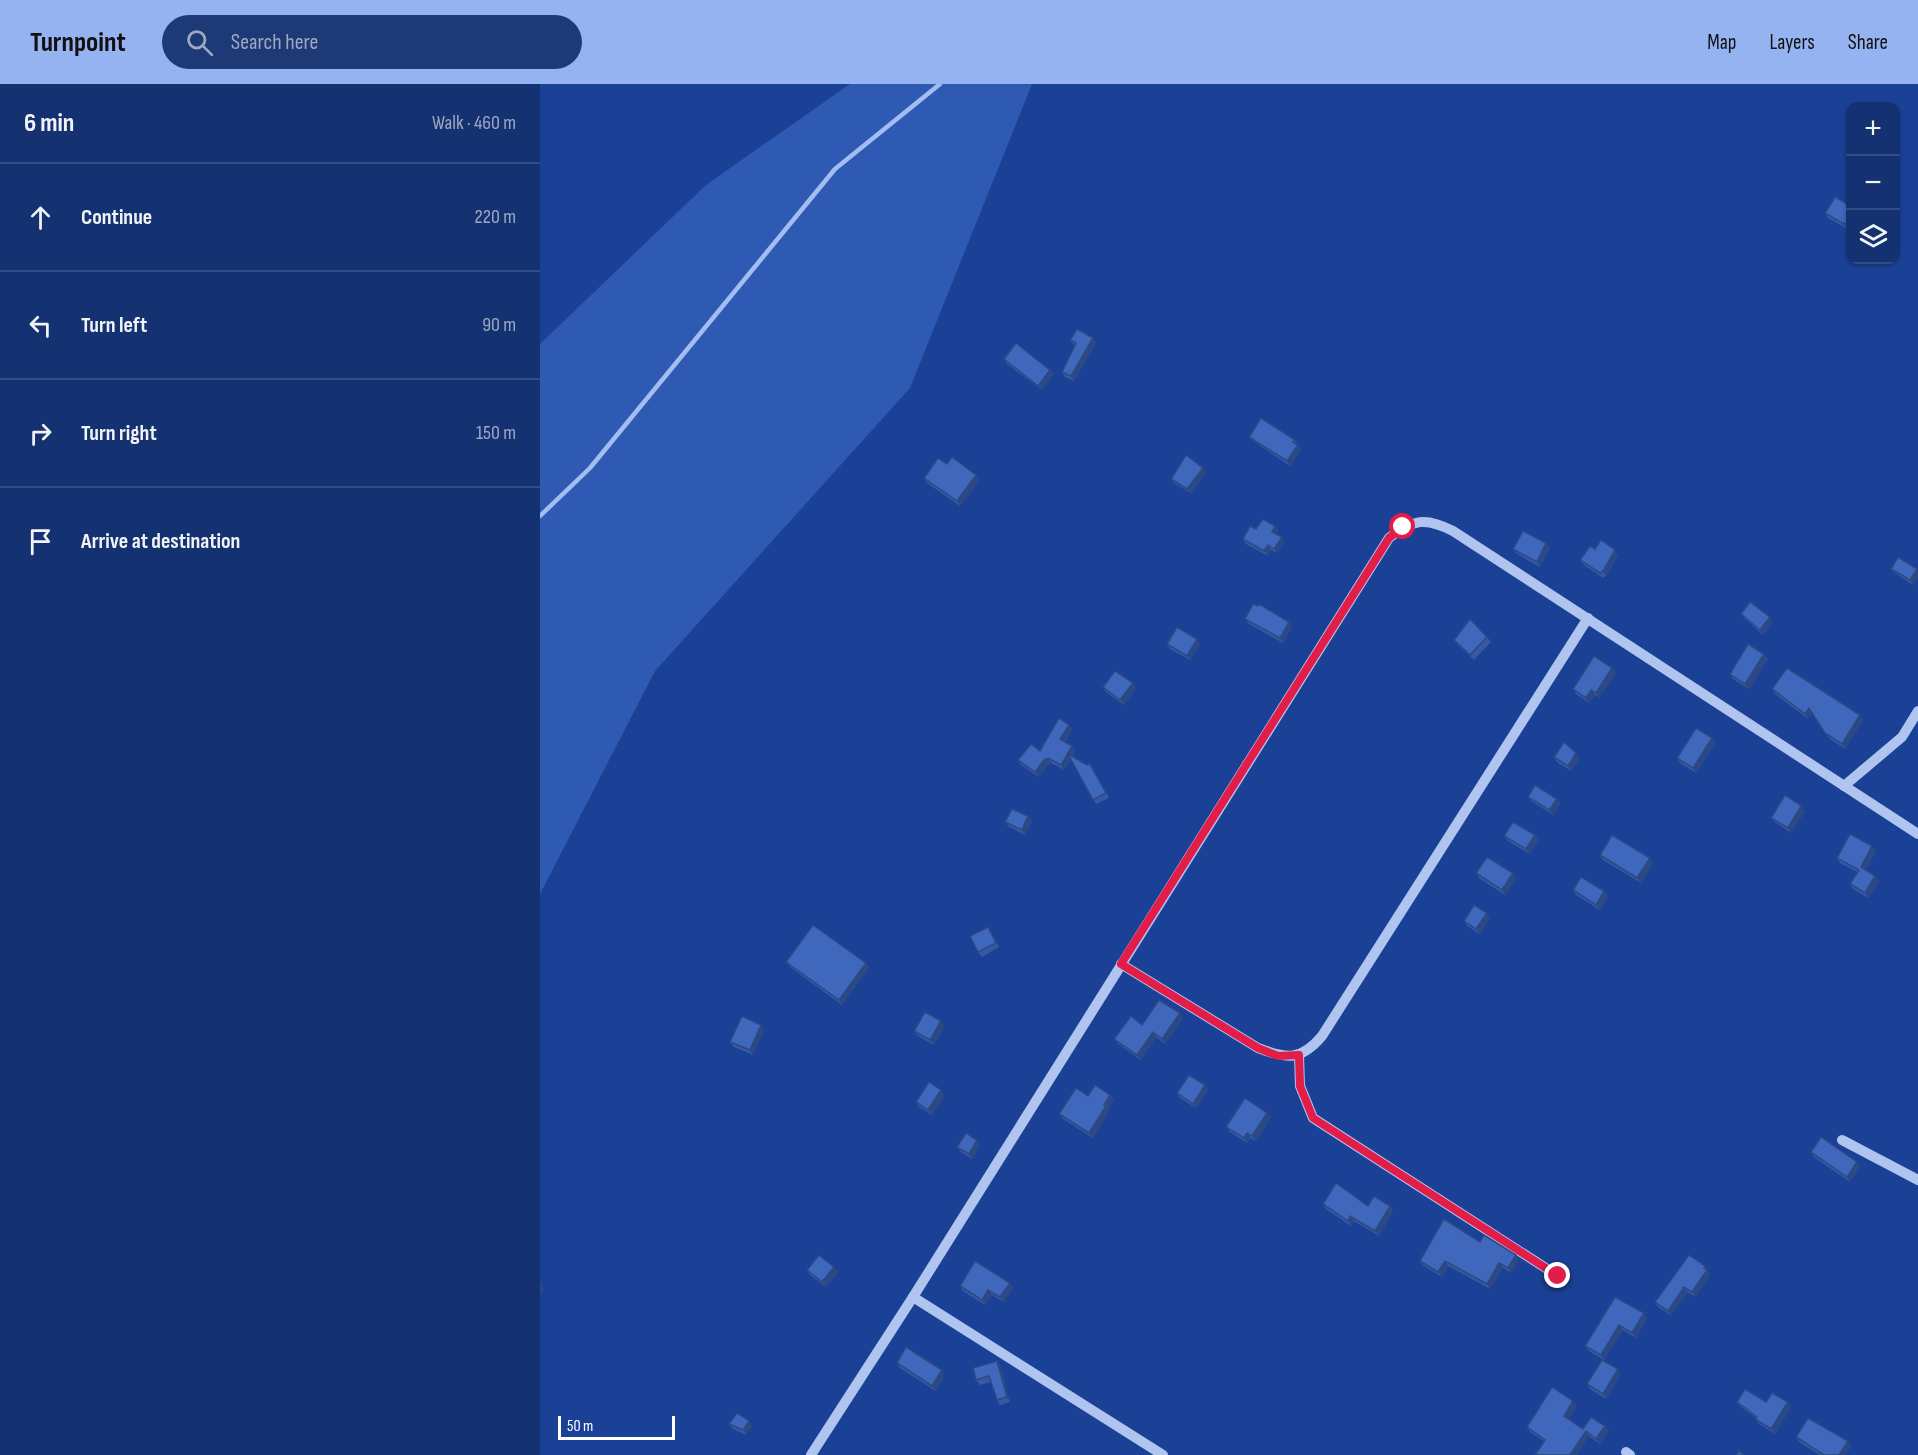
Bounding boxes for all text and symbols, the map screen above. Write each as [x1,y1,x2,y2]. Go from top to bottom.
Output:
search box [162,15,582,69]
text: Turnpoint [30,26,126,59]
icon: search [183,26,216,59]
text: Search here [231,29,318,56]
text: Map [1707,30,1736,55]
text: Layers [1769,30,1815,55]
text: Share [1848,30,1888,55]
map controls [1846,102,1900,264]
button: + [1846,102,1900,156]
text: 6 min [24,108,74,139]
text: Walk · 460 m [432,111,516,135]
button: − [1846,156,1900,210]
icon: ahead [24,201,57,234]
text: Continue [81,204,152,231]
text: 220 m [475,205,516,229]
button: layers [1846,210,1900,264]
icon: left [24,309,57,342]
text: Turn left [81,312,147,339]
text: 90 m [482,313,516,337]
icon: right [24,417,57,450]
text: Turn right [81,420,157,447]
text: 150 m [476,421,516,445]
route start [1389,513,1415,539]
icon: arrive [24,525,57,558]
text: Arrive at destination [81,528,240,555]
route end [1544,1262,1570,1288]
scale bar [558,1413,675,1440]
text: 50 m [567,1417,593,1436]

